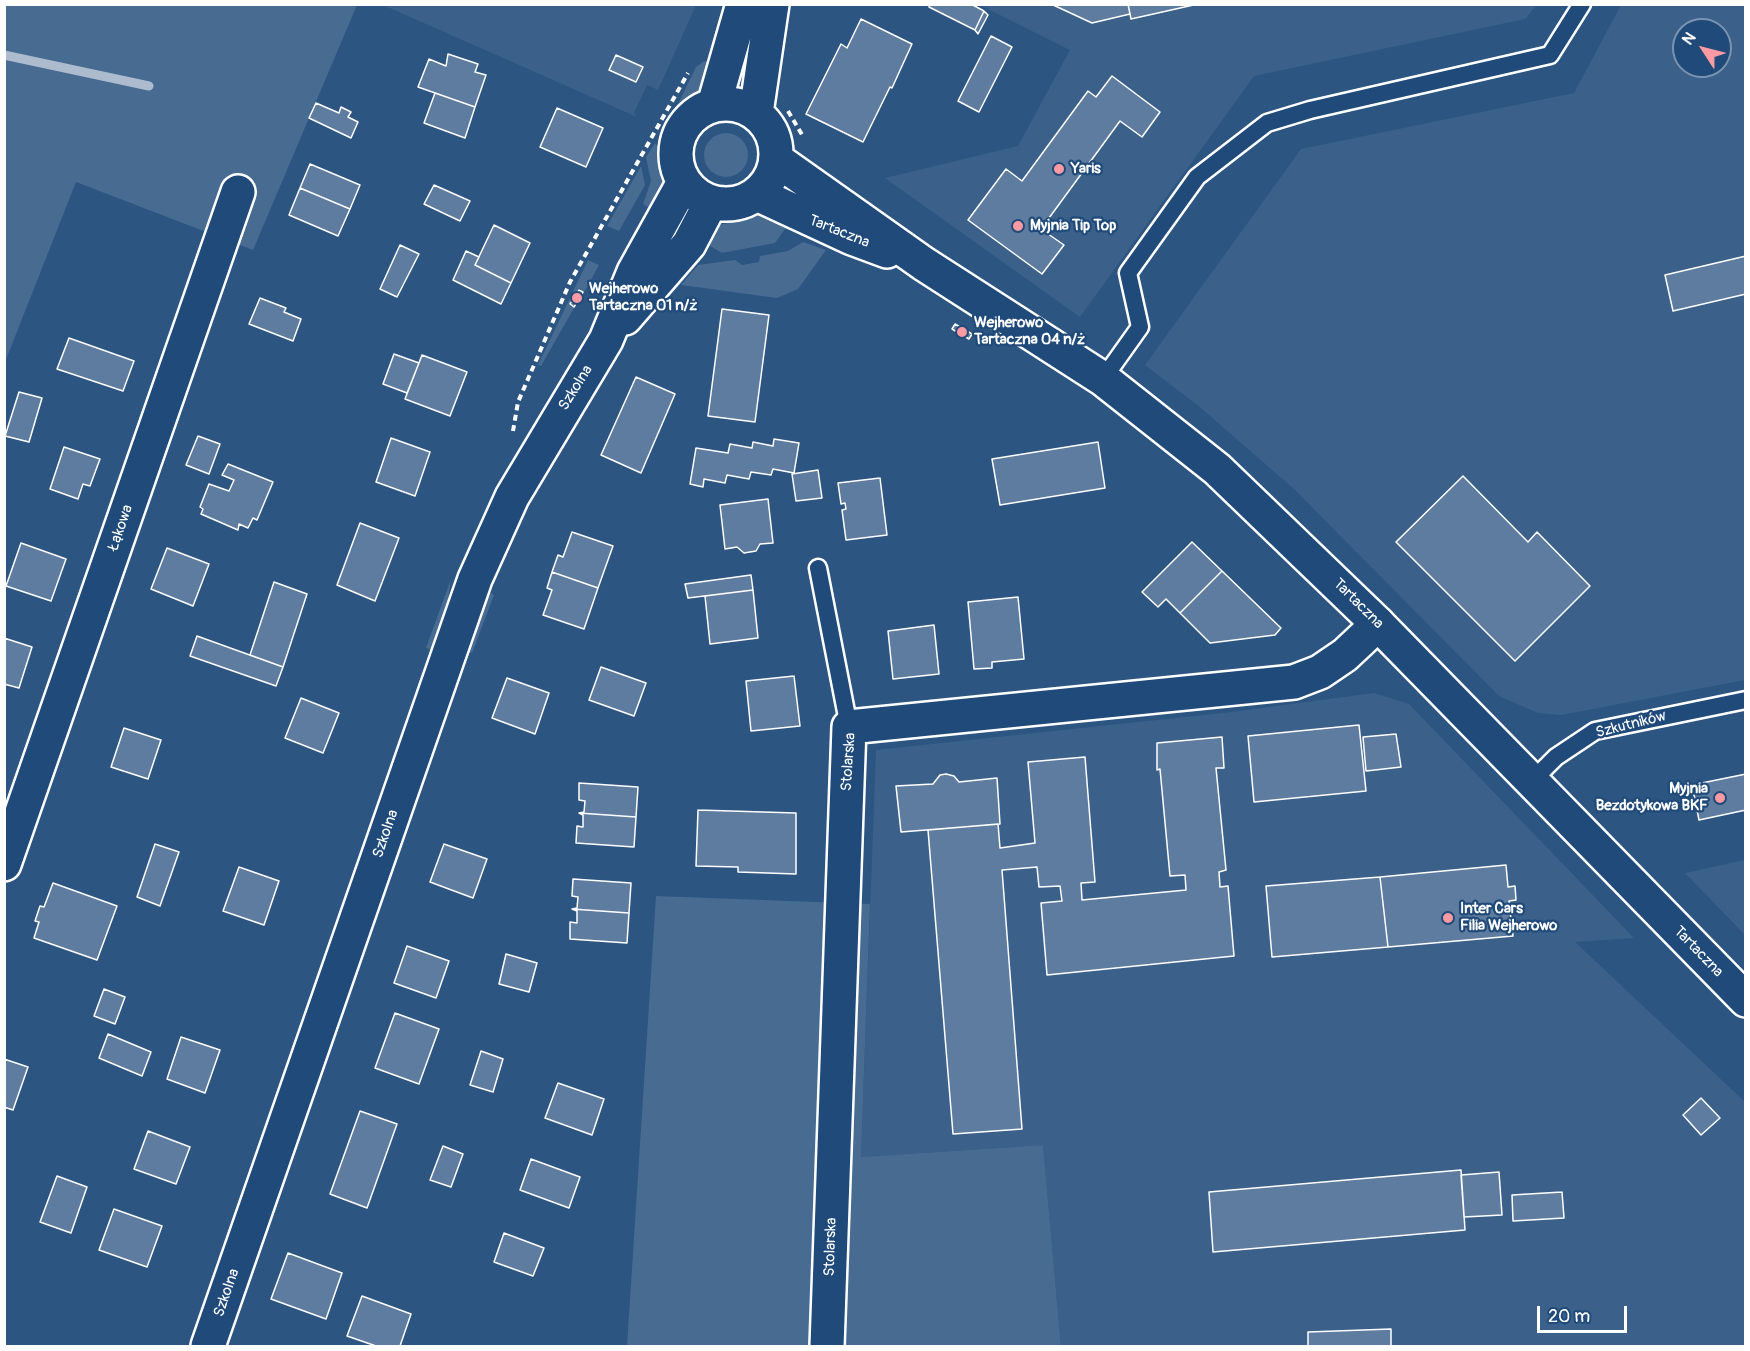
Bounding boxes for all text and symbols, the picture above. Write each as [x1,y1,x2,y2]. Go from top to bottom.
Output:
north arrow [1672,18,1732,78]
text: N [1678,28,1700,49]
place label: Yaris [1071,160,1101,178]
marker: Yaris [1052,162,1066,176]
street label: Tartaczna [806,212,872,252]
place label: Myjnia Tip Top [1030,217,1116,235]
marker: Myjnia Tip Top [1011,219,1025,233]
place label: Wejherowo Tartaczna 01 n/ż [589,280,697,315]
marker: Wejherowo Tartaczna 01 n/ż [570,291,584,305]
place label: Wejherowo Tartaczna 04 n/ż [974,314,1085,349]
marker: Wejherowo Tartaczna 04 n/ż [955,325,969,339]
street label: Szkolna [555,362,597,414]
street label: Łąkowa [105,503,137,553]
street label: Tartaczna [1329,575,1387,633]
street label: Szkutników [1594,708,1668,742]
street label: Stolarska [838,732,860,792]
place label: Myjnia Bezdotykowa BKF [1596,780,1708,815]
marker: Myjnia Bezdotykowa BKF [1713,791,1727,805]
street label: Szkolna [369,807,403,861]
place label: Inter Cars Filia Wejherowo [1460,900,1557,935]
marker: Inter Cars Filia Wejherowo [1441,911,1455,925]
street label: Tartaczna [1669,923,1727,981]
street label: Stolarska [821,1217,841,1277]
street label: Szkolna [210,1266,244,1320]
scale bar [1540,1294,1630,1332]
text: 20 m [1548,1305,1590,1328]

